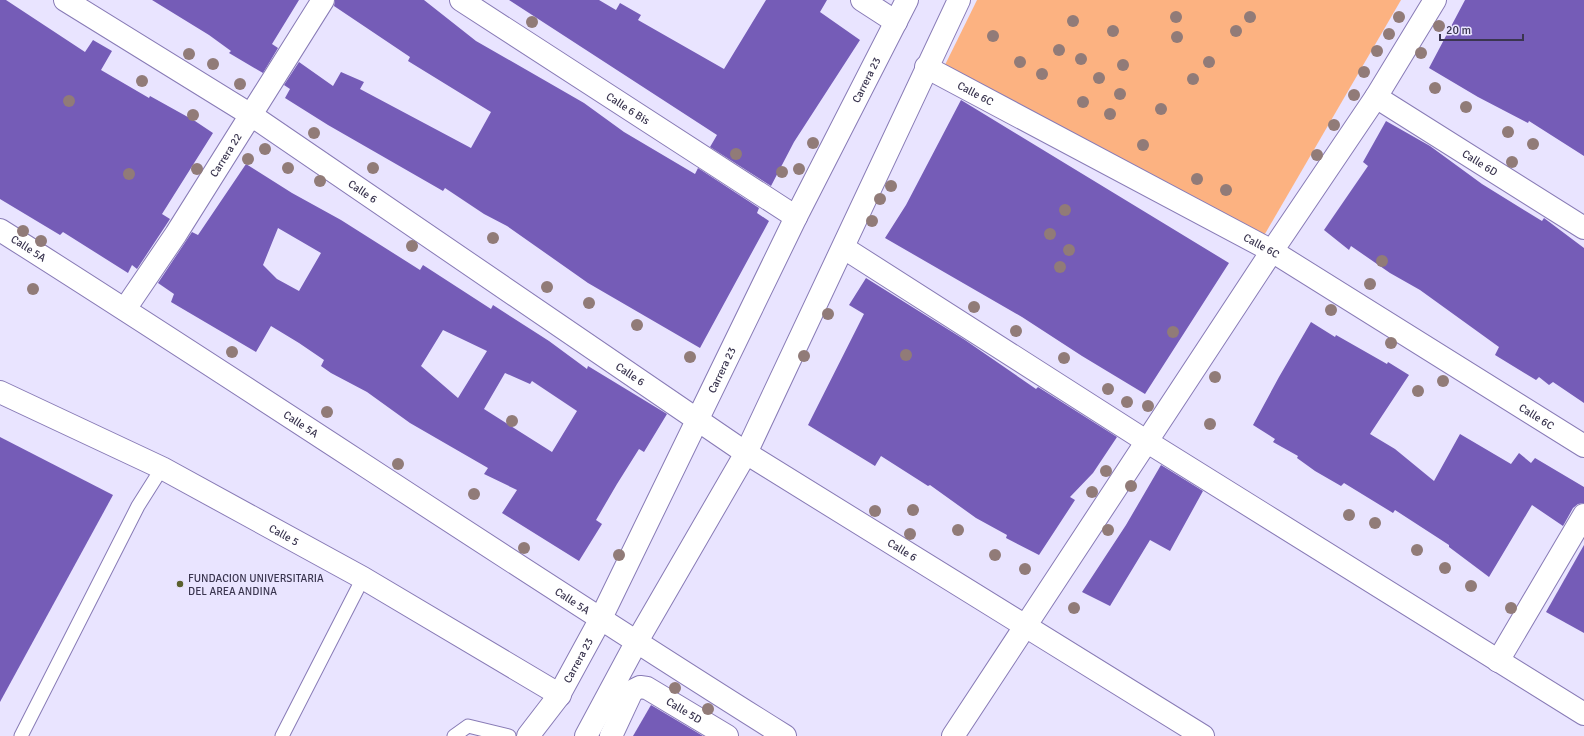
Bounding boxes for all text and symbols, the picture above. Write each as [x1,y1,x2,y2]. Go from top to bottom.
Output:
scale bar [1440,16,1523,42]
text: 20 m [1446,23,1471,38]
street label: Carrera 23 [850,55,884,105]
street label: Calle 6C [955,79,996,109]
street label: Calle 6 Bis [604,90,652,128]
street label: Carrera 22 [207,131,245,180]
street label: Calle 6D [1460,147,1500,179]
street label: Calle 6 [345,177,380,206]
street label: Calle 6C [1241,231,1282,261]
street label: Calle 5A [8,233,49,265]
street label: Carrera 23 [705,345,739,395]
street label: Calle 6 [613,360,647,389]
street label: Calle 6C [1516,401,1557,433]
street label: Calle 5A [281,408,321,441]
street label: Calle 5 [266,522,301,549]
street label: Calle 6 [885,536,919,564]
place label: FUNDACION UNIVERSITARIA DEL AREA ANDINA [188,572,324,598]
marker: FUNDACION UNIVERSITARIA DEL AREA ANDINA [175,579,185,589]
street label: Calle 5A [552,585,592,617]
street label: Carrera 23 [561,636,596,685]
street label: Calle 5D [664,695,704,726]

